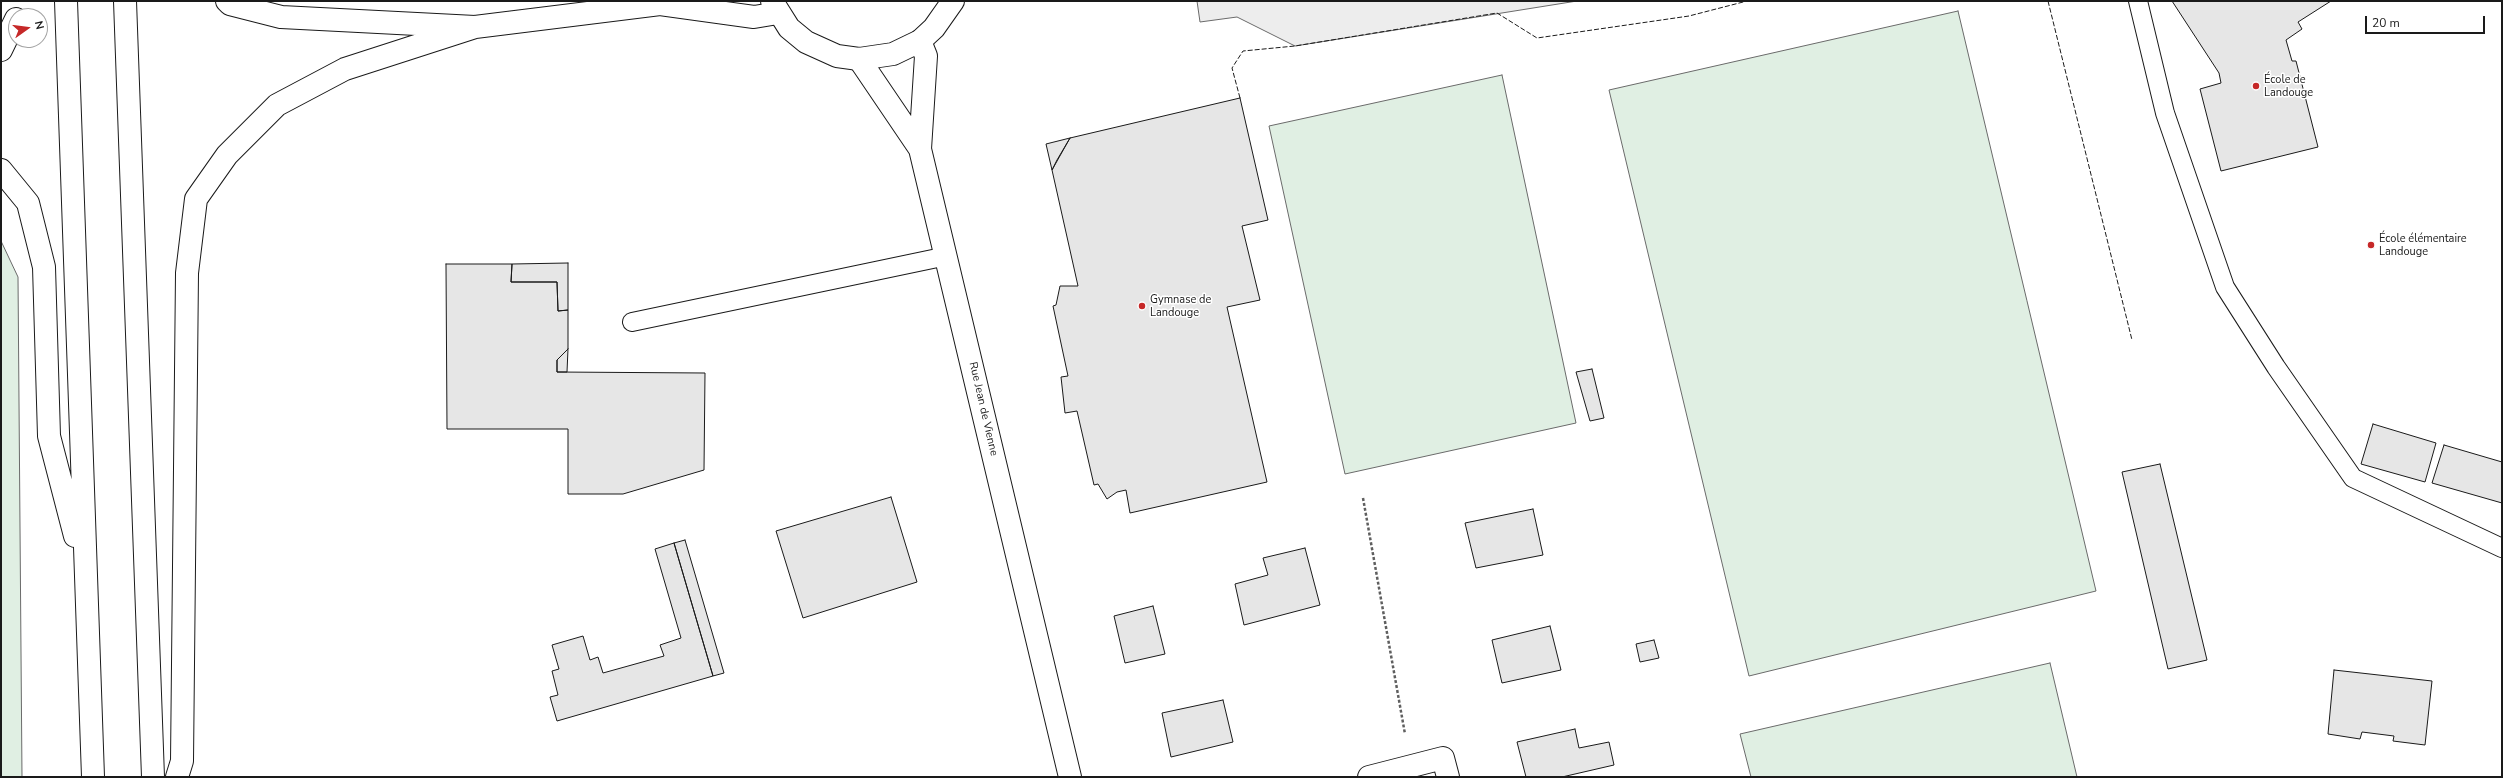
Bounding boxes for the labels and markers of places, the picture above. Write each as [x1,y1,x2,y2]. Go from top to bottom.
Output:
place label: École de Landouge [2264,73,2313,99]
marker: École de Landouge [2251,81,2261,91]
place label: École élémentaire Landouge [2379,232,2467,258]
marker: École élémentaire Landouge [2366,240,2376,250]
place label: Gymnase de Landouge [1150,293,1211,319]
marker: Gymnase de Landouge [1137,301,1147,311]

